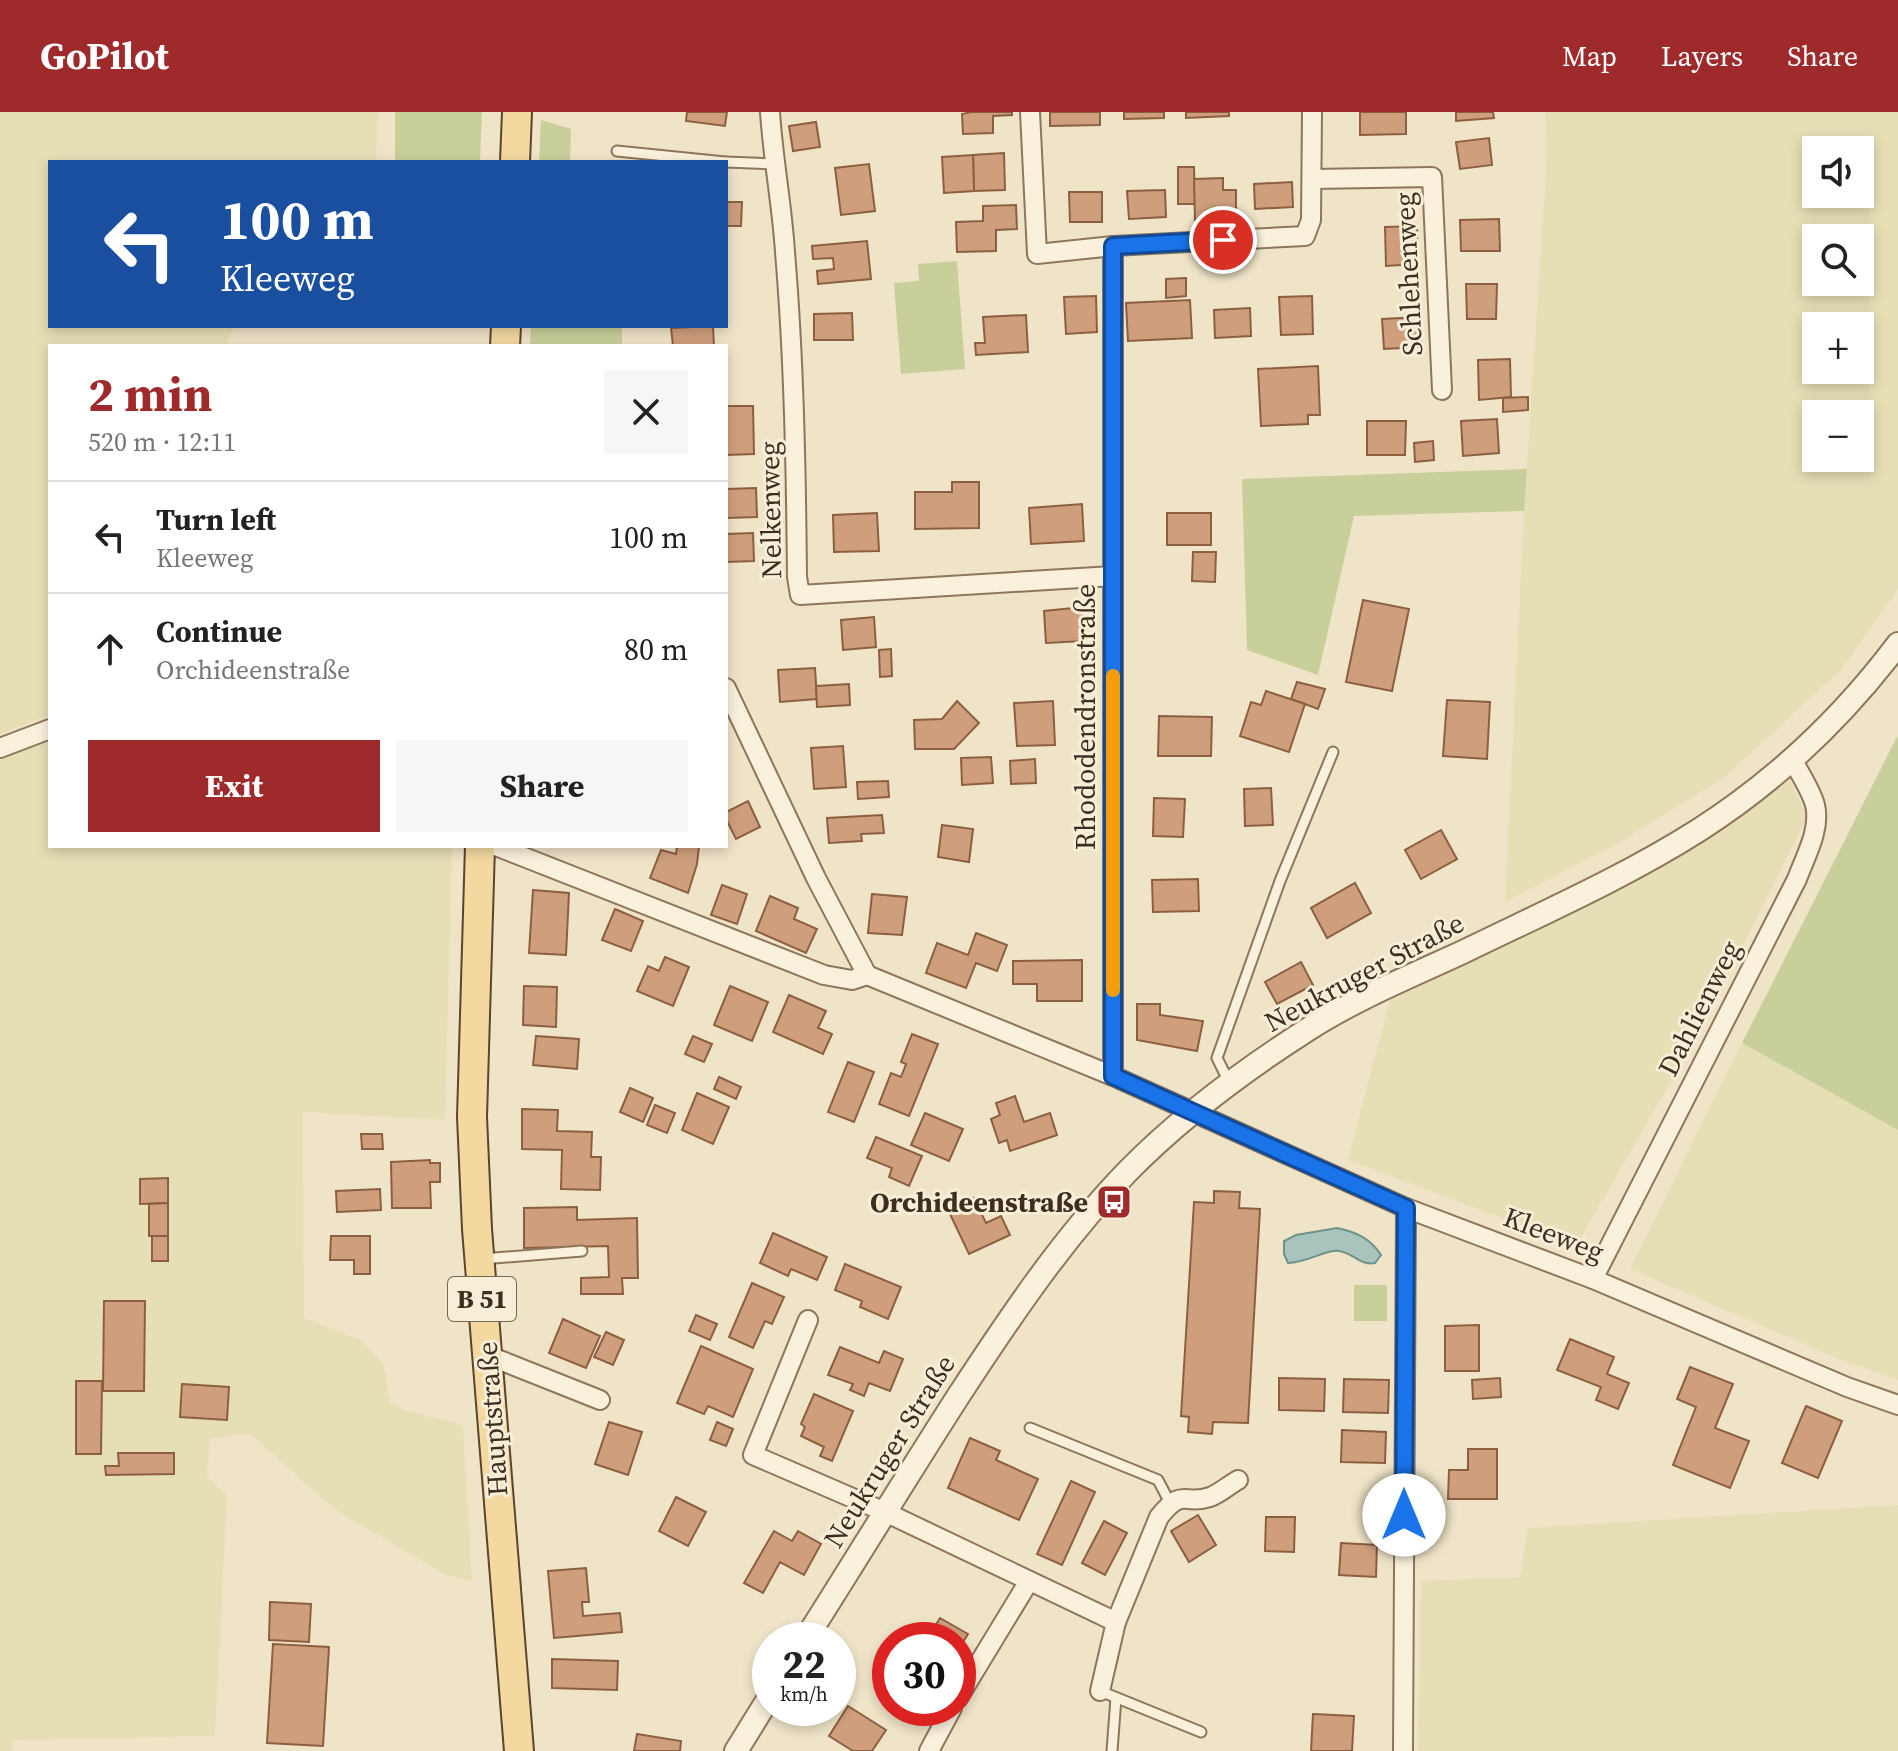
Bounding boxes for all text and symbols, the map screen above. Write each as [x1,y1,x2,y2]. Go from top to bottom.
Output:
text: GoPilot [40,30,169,82]
text: Map [1562,37,1617,75]
text: Layers [1661,37,1743,75]
text: Share [1787,37,1858,75]
map controls [1802,136,1874,472]
button: sound [1802,136,1874,208]
text: 100 m [220,181,374,258]
street label: Schlehenweg [1385,191,1431,357]
icon: left [88,192,192,296]
pin [1189,206,1257,274]
icon: arrive [1201,218,1245,262]
button: search [1802,224,1874,296]
text: Kleeweg [220,254,355,303]
button: + [1802,312,1874,384]
text: 2 min [88,361,213,427]
button: close [604,370,688,454]
button: − [1802,400,1874,472]
text: 520 m · 12:11 [88,424,236,460]
street label: Nelkenweg [750,441,790,579]
text: Turn left [156,499,276,540]
icon: left [88,515,132,559]
text: 100 m [609,517,688,558]
text: Kleeweg [156,540,253,576]
street label: Rhododendronstraße [1066,584,1104,850]
text: Continue [156,611,282,652]
icon: ahead [88,627,132,671]
text: 80 m [624,629,688,670]
text: Orchideenstraße [156,652,350,688]
button: Exit [88,740,380,832]
button: Share [396,740,688,832]
street label: Neukruger Straße [1258,903,1470,1041]
street label: Dahlienweg [1649,934,1749,1082]
place label: Orchideenstraße [870,1183,1088,1221]
bus stop icon: Orchideenstraße [1095,1183,1133,1221]
street label: Kleeweg [1498,1197,1610,1271]
road number: B 51 [448,1277,516,1321]
street label: Hauptstraße [468,1340,516,1498]
street label: Neukruger Straße [814,1347,964,1555]
position arrow [1362,1473,1446,1557]
speed limit sign: 30 [872,1622,976,1726]
text: 22 [782,1637,826,1691]
text: km/h [780,1680,828,1708]

